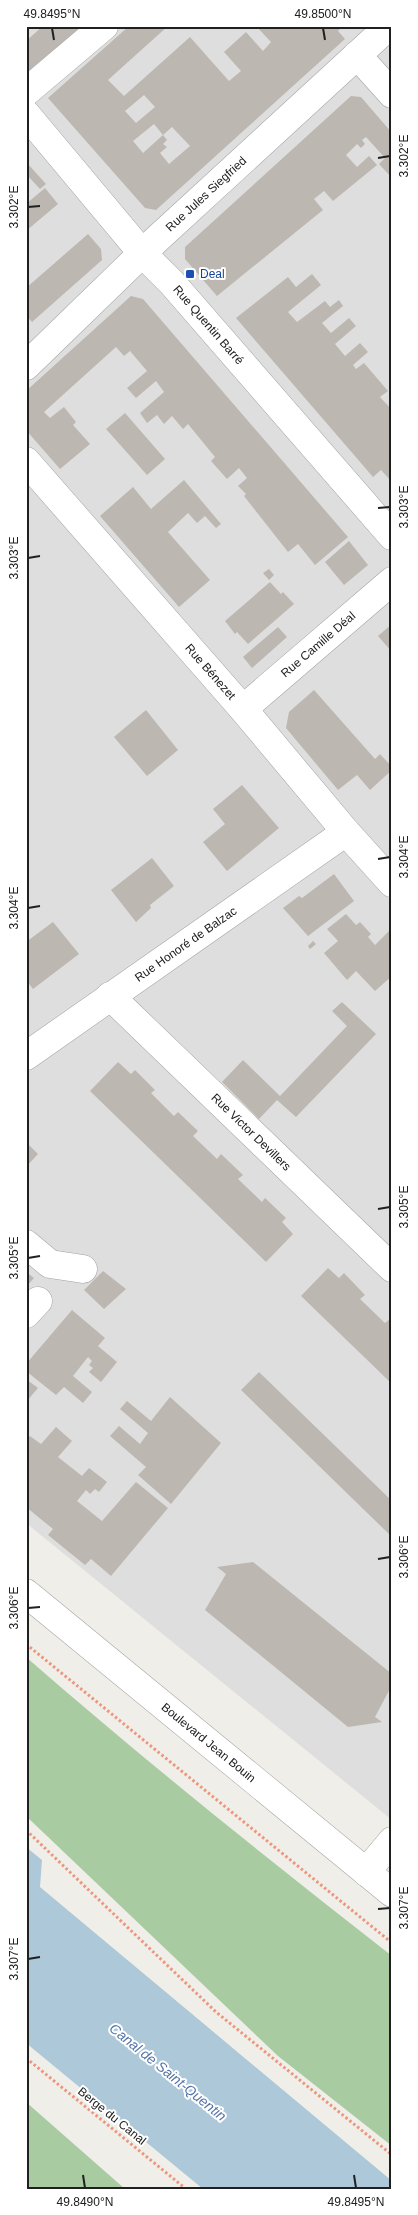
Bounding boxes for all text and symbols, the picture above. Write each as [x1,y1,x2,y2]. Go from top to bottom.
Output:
text: 49.8495°N [24,7,80,21]
text: 49.8500°N [295,7,351,21]
text: 3.302°E [397,135,411,177]
street label: Rue Jules Siegfried [163,154,249,234]
text: 3.302°E [7,186,21,228]
place label: Deal [200,267,225,281]
marker: Deal [184,268,196,280]
street label: Rue Quentin Barré [170,282,247,368]
text: 3.303°E [397,486,411,528]
text: 3.303°E [7,537,21,579]
street label: Rue Camille Déal [278,609,358,680]
street label: Rue Bénezet [182,641,239,703]
text: 3.304°E [397,836,411,878]
text: 3.304°E [7,887,21,929]
street label: Rue Honoré de Balzac [132,904,239,985]
street label: Rue Victor Devillers [208,1090,294,1174]
text: 3.305°E [397,1186,411,1228]
text: 3.305°E [7,1237,21,1279]
text: 3.306°E [397,1536,411,1578]
text: 3.306°E [7,1587,21,1629]
street label: Boulevard Jean Bouin [159,1700,258,1785]
text: 3.307°E [397,1887,411,1929]
text: 3.307°E [7,1938,21,1980]
water label: Canal de Saint-Quentin [106,2020,230,2124]
street label: Berge du Canal [75,2084,149,2148]
text: 49.8490°N [57,2195,113,2209]
text: 49.8495°N [328,2195,384,2209]

